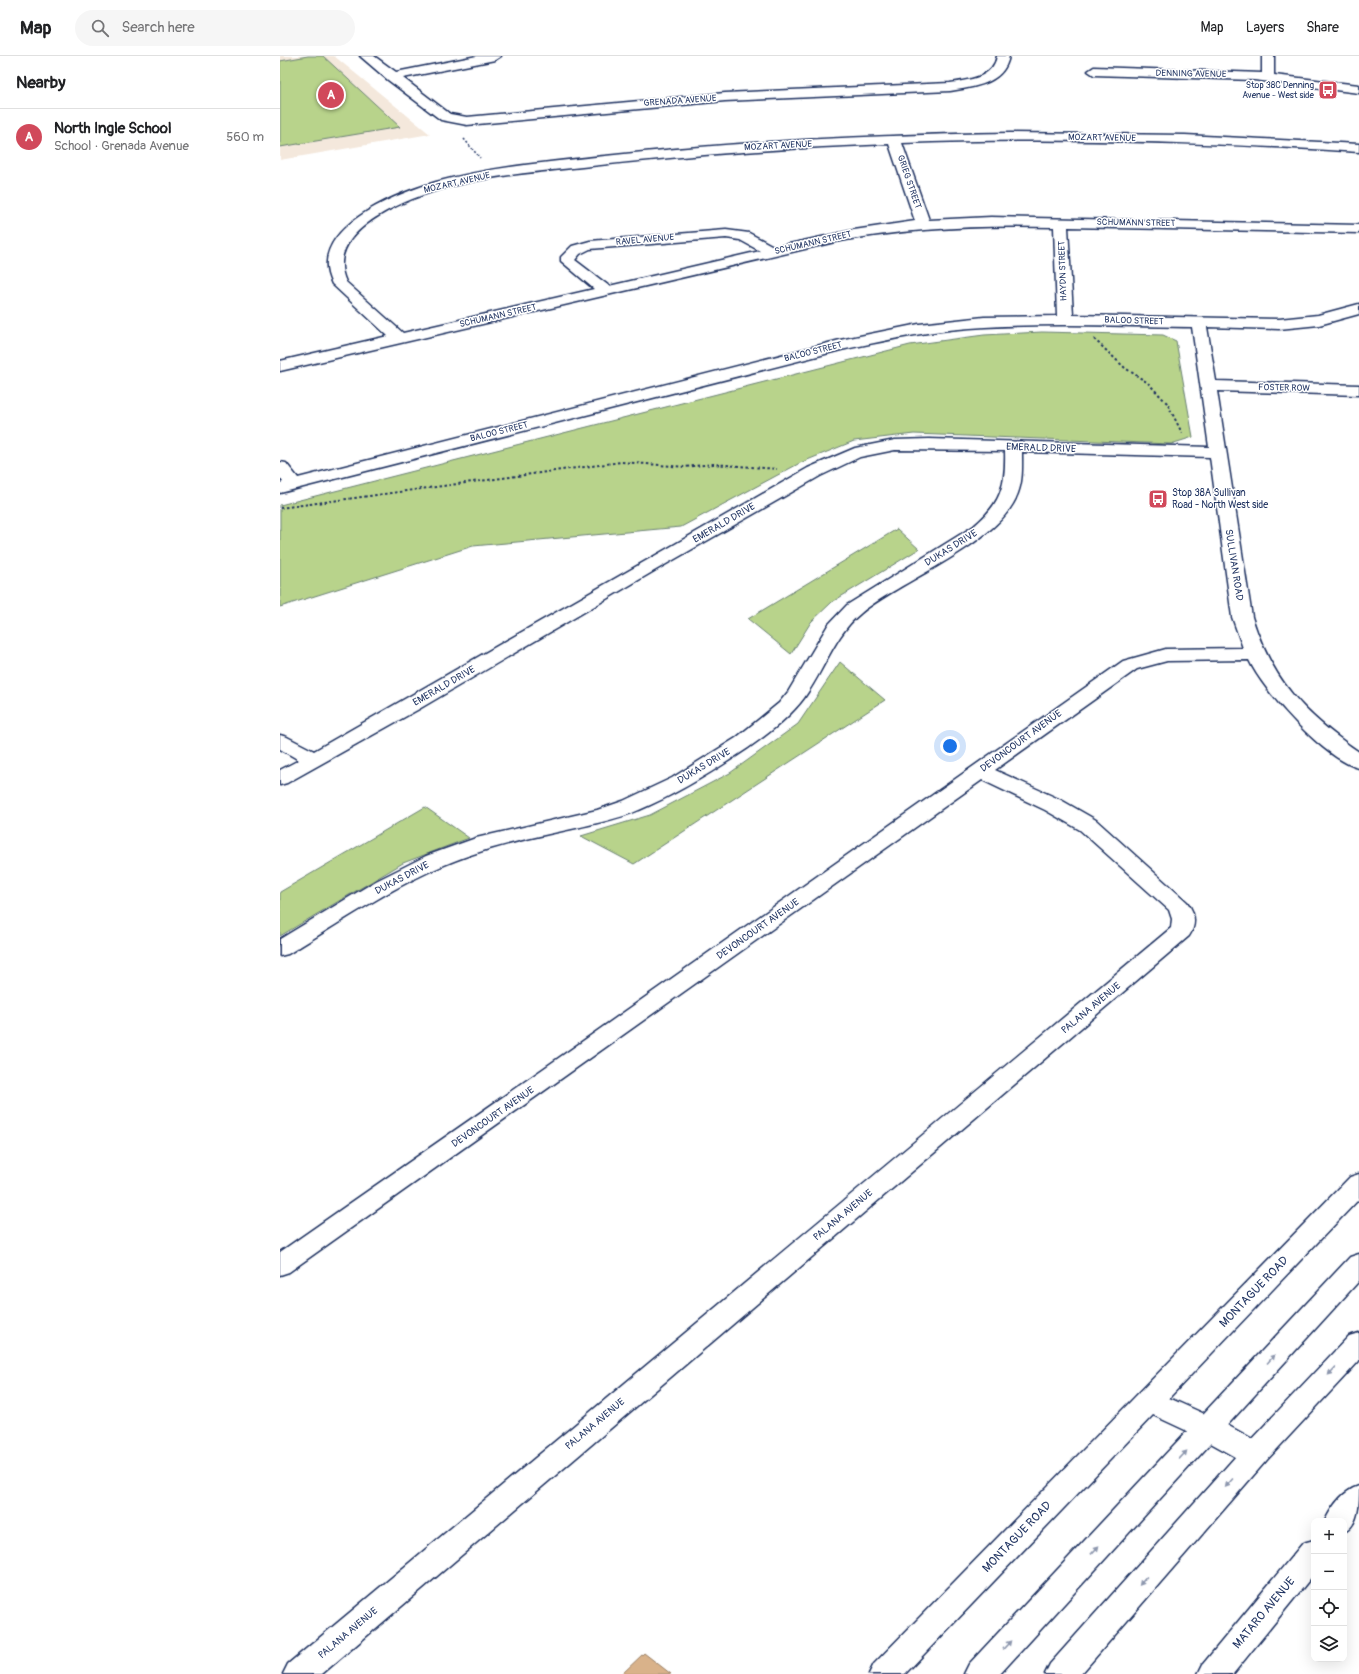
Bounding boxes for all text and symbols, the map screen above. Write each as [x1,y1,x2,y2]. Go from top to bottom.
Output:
search box [75,10,355,46]
text: Map [20,16,51,40]
icon: search [89,17,111,39]
text: Search here [121,18,195,37]
text: Map [1201,19,1224,36]
text: Layers [1246,19,1284,36]
text: Share [1306,19,1339,36]
street label: DENNING AVENUE [1155,68,1227,80]
text: Nearby [16,72,65,93]
bus stop icon: Stop 38C Denning Avenue - West side [1317,79,1339,101]
pin: A [318,80,344,110]
place label: Stop 38C Denning Avenue - West side [1242,80,1315,101]
street label: GRENADA AVENUE [643,93,717,109]
text: North Ingle School [54,119,171,138]
text: A [25,129,33,145]
text: 560 m [226,129,264,145]
street label: MOZART AVENUE [1068,132,1136,144]
text: School · Grenada Avenue [54,138,189,154]
street label: MOZART AVENUE [744,139,813,153]
street label: GRIEG STREET [895,154,923,210]
street label: MOZART AVENUE [423,170,492,196]
street label: SCHUMANN STREET [1097,217,1175,229]
street label: SCHUMANN STREET [773,229,853,257]
street label: RAVEL AVENUE [615,232,675,248]
street label: HAYDN STREET [1056,241,1070,301]
street label: SCHUMANN STREET [458,302,538,330]
street label: BALOO STREET [1104,314,1164,328]
street label: BALOO STREET [783,340,843,364]
street label: FOSTER ROW [1258,382,1310,394]
street label: BALOO STREET [469,420,529,444]
street label: EMERALD DRIVE [1006,441,1076,455]
place label: Stop 38A Sullivan Road - North West side [1172,487,1268,511]
bus stop icon: Stop 38A Sullivan Road - North West side [1147,488,1169,510]
street label: EMERALD DRIVE [691,500,757,546]
street label: DUKAS DRIVE [923,527,979,569]
street label: SULLIVAN ROAD [1222,528,1246,602]
street label: EMERALD DRIVE [411,663,477,709]
street label: DEVONCOURT AVENUE [978,707,1064,775]
your location [940,736,960,756]
street label: DUKAS DRIVE [675,746,733,786]
street label: DUKAS DRIVE [373,859,431,897]
street label: DEVONCOURT AVENUE [714,896,802,962]
street label: PALANA AVENUE [1059,980,1123,1036]
street label: DEVONCOURT AVENUE [449,1084,537,1150]
street label: PALANA AVENUE [811,1187,875,1243]
street label: MONTAGUE ROAD [1216,1253,1292,1331]
one-way arrow [1266,1354,1276,1364]
one-way arrow [1328,1367,1337,1376]
street label: PALANA AVENUE [563,1396,627,1452]
one-way arrow [1178,1450,1187,1459]
one-way arrow [1224,1478,1233,1488]
street label: MONTAGUE ROAD [979,1498,1055,1576]
map controls [1311,1518,1347,1662]
button: + [1311,1518,1347,1554]
one-way arrow [1090,1545,1100,1555]
button: − [1311,1554,1347,1590]
street label: MATARO AVENUE [1230,1574,1298,1652]
one-way arrow [1139,1576,1148,1585]
button: locate [1311,1590,1347,1626]
street label: PALANA AVENUE [316,1605,380,1661]
button: layers [1311,1626,1347,1662]
one-way arrow [1002,1640,1011,1651]

